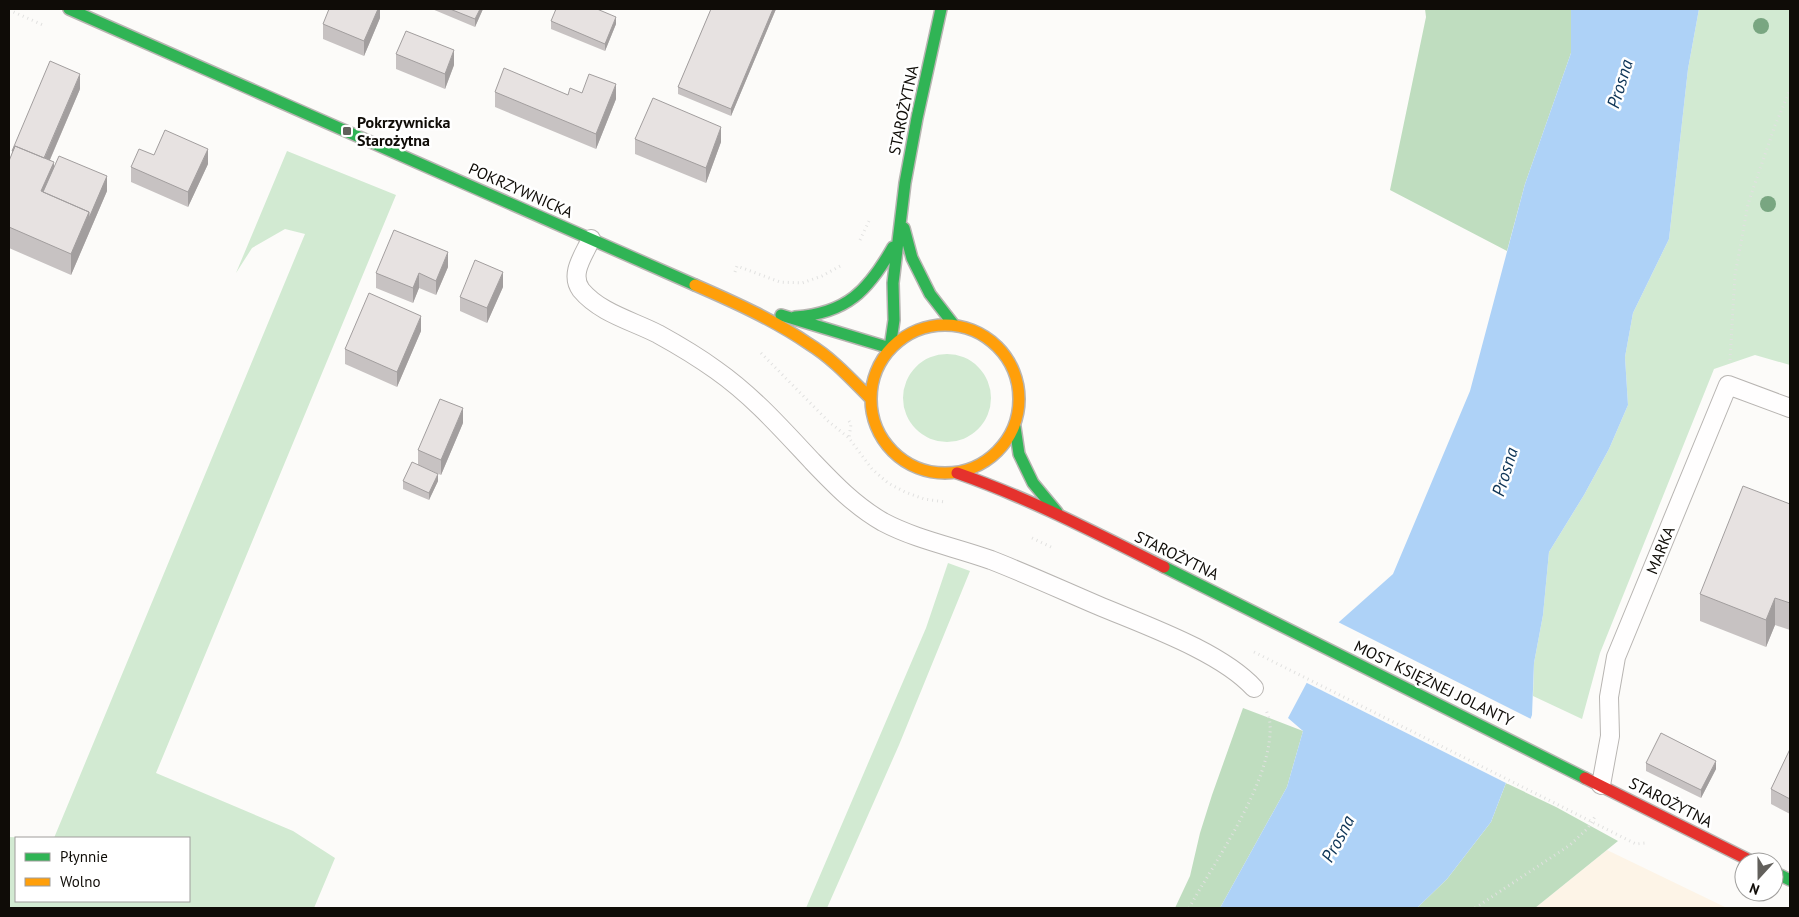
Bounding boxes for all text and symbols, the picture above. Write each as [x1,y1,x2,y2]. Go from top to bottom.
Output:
water label: Prosna [1601,56,1638,111]
street label: STAROŻYTNA [884,63,922,157]
place label: Pokrzywnicka Starożytna [357,112,450,150]
marker: Pokrzywnicka Starożytna [341,125,353,137]
street label: POKRZYWNICKA [466,158,577,222]
water label: Prosna [1486,444,1523,499]
street label: MARKA [1641,522,1679,577]
street label: STAROŻYTNA [1132,526,1223,584]
street label: MOST KSIĘŻNEJ JOLANTY [1351,636,1517,730]
street label: STAROŻYTNA [1626,772,1717,832]
water label: Prosna [1316,811,1359,866]
legend [15,837,190,902]
text: Płynnie [60,847,108,866]
north arrow [1734,852,1784,902]
text: Wolno [60,872,100,891]
text: N [1747,879,1762,899]

